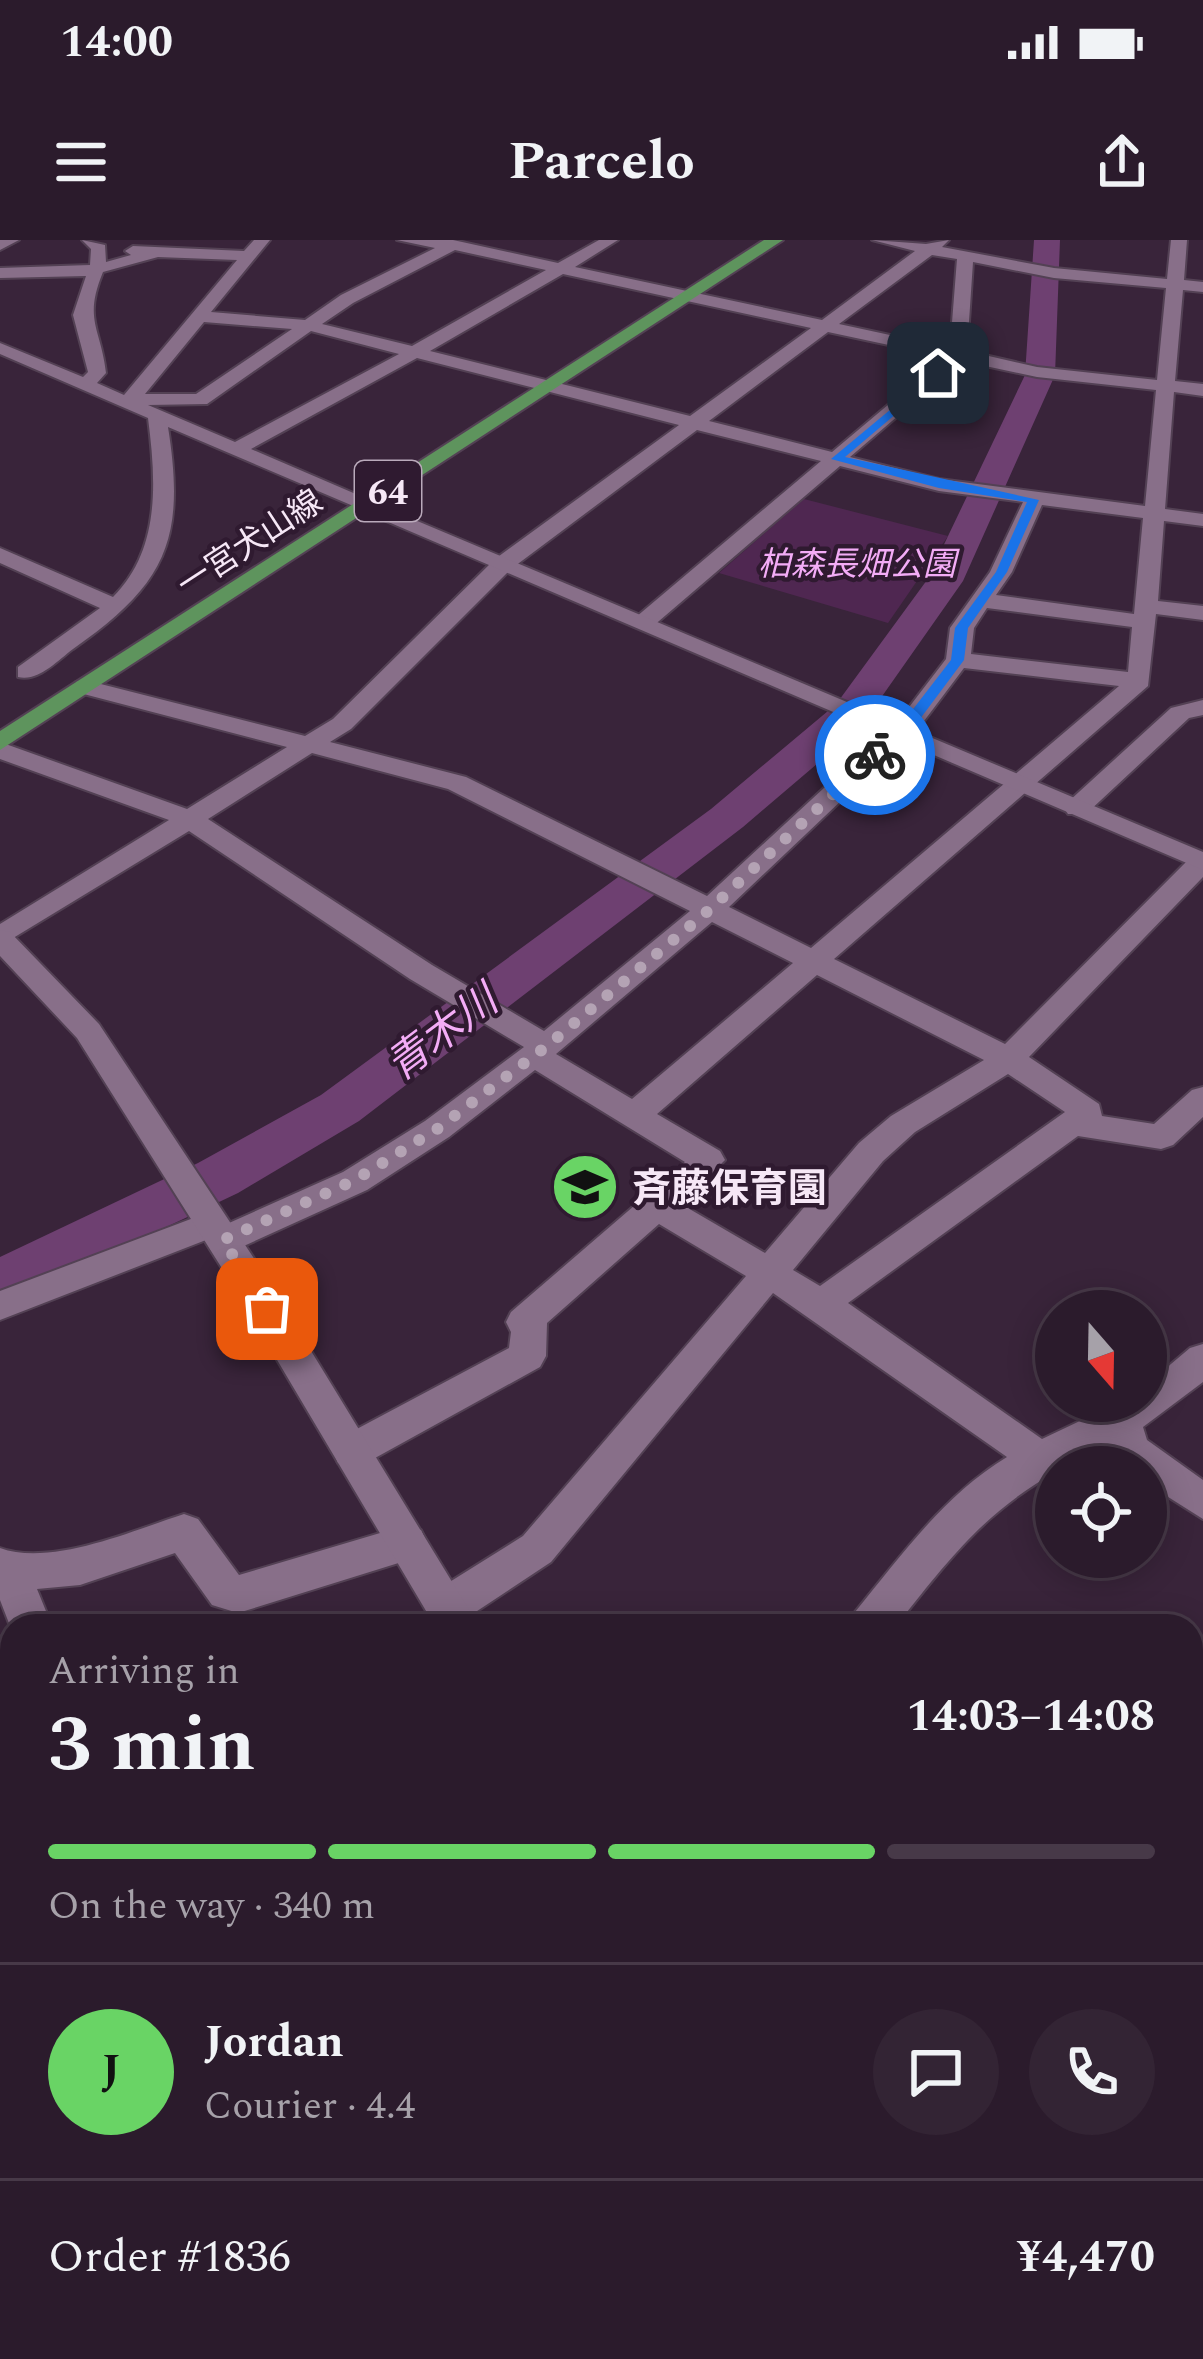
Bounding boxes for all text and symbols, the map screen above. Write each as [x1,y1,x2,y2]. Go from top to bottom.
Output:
text: 14:00 [60,8,173,77]
text: Parcelo [508,121,695,203]
icon: menu [48,129,114,195]
icon: share [1089,129,1155,195]
pin [887,322,989,424]
icon: home [905,340,971,406]
road number: 64 [355,461,421,521]
street label: 一宮犬山線 [167,478,333,610]
park label: 柏森長畑公園 [758,540,960,590]
courier [815,695,935,815]
icon: bike [842,722,908,788]
water label: 青木川 [373,969,515,1097]
school or university icon: 斉藤保育園 [550,1152,620,1222]
place label: 斉藤保育園 [632,1160,827,1219]
pin [216,1258,318,1360]
icon: bag [234,1276,300,1342]
north arrow [1035,1290,1167,1422]
map controls [1035,1290,1167,1578]
button: locate [1035,1446,1167,1578]
text: Arriving in [48,1642,240,1701]
text: 14:03–14:08 [906,1682,1155,1751]
text: 3 min [48,1686,256,1805]
text: On the way · 340 m [48,1877,375,1936]
text: Jordan [204,2008,344,2077]
button: chat [873,2009,999,2135]
button: phone [1029,2009,1155,2135]
text: J [101,2037,121,2106]
text: Courier · 4.4 [204,2077,415,2136]
text: Order #1836 [48,2223,291,2292]
text: ¥4,470 [1017,2223,1155,2292]

